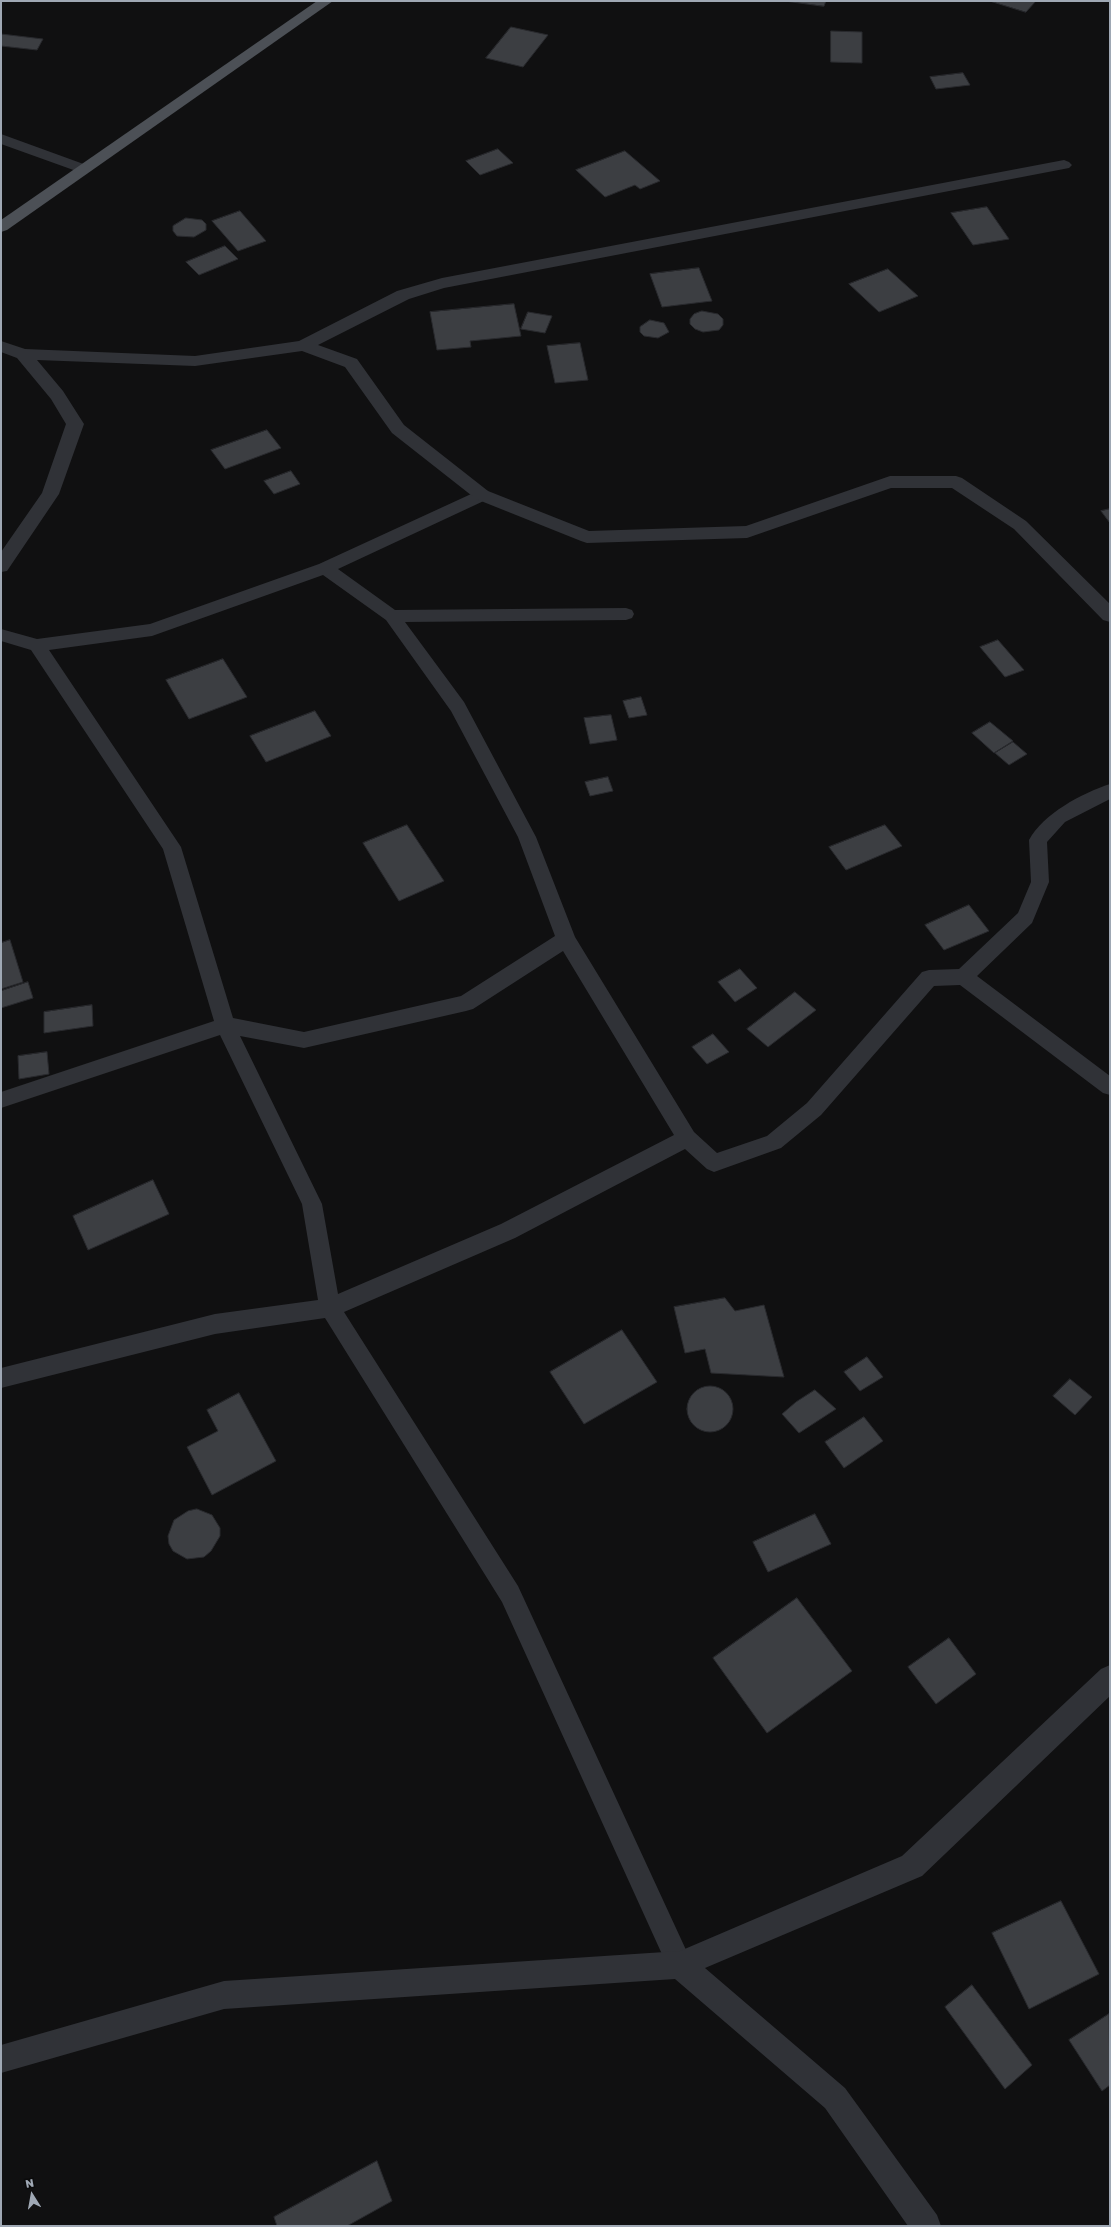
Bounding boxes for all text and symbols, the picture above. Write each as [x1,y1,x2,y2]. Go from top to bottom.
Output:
north arrow [12,2175,52,2215]
text: N [24,2176,35,2190]

